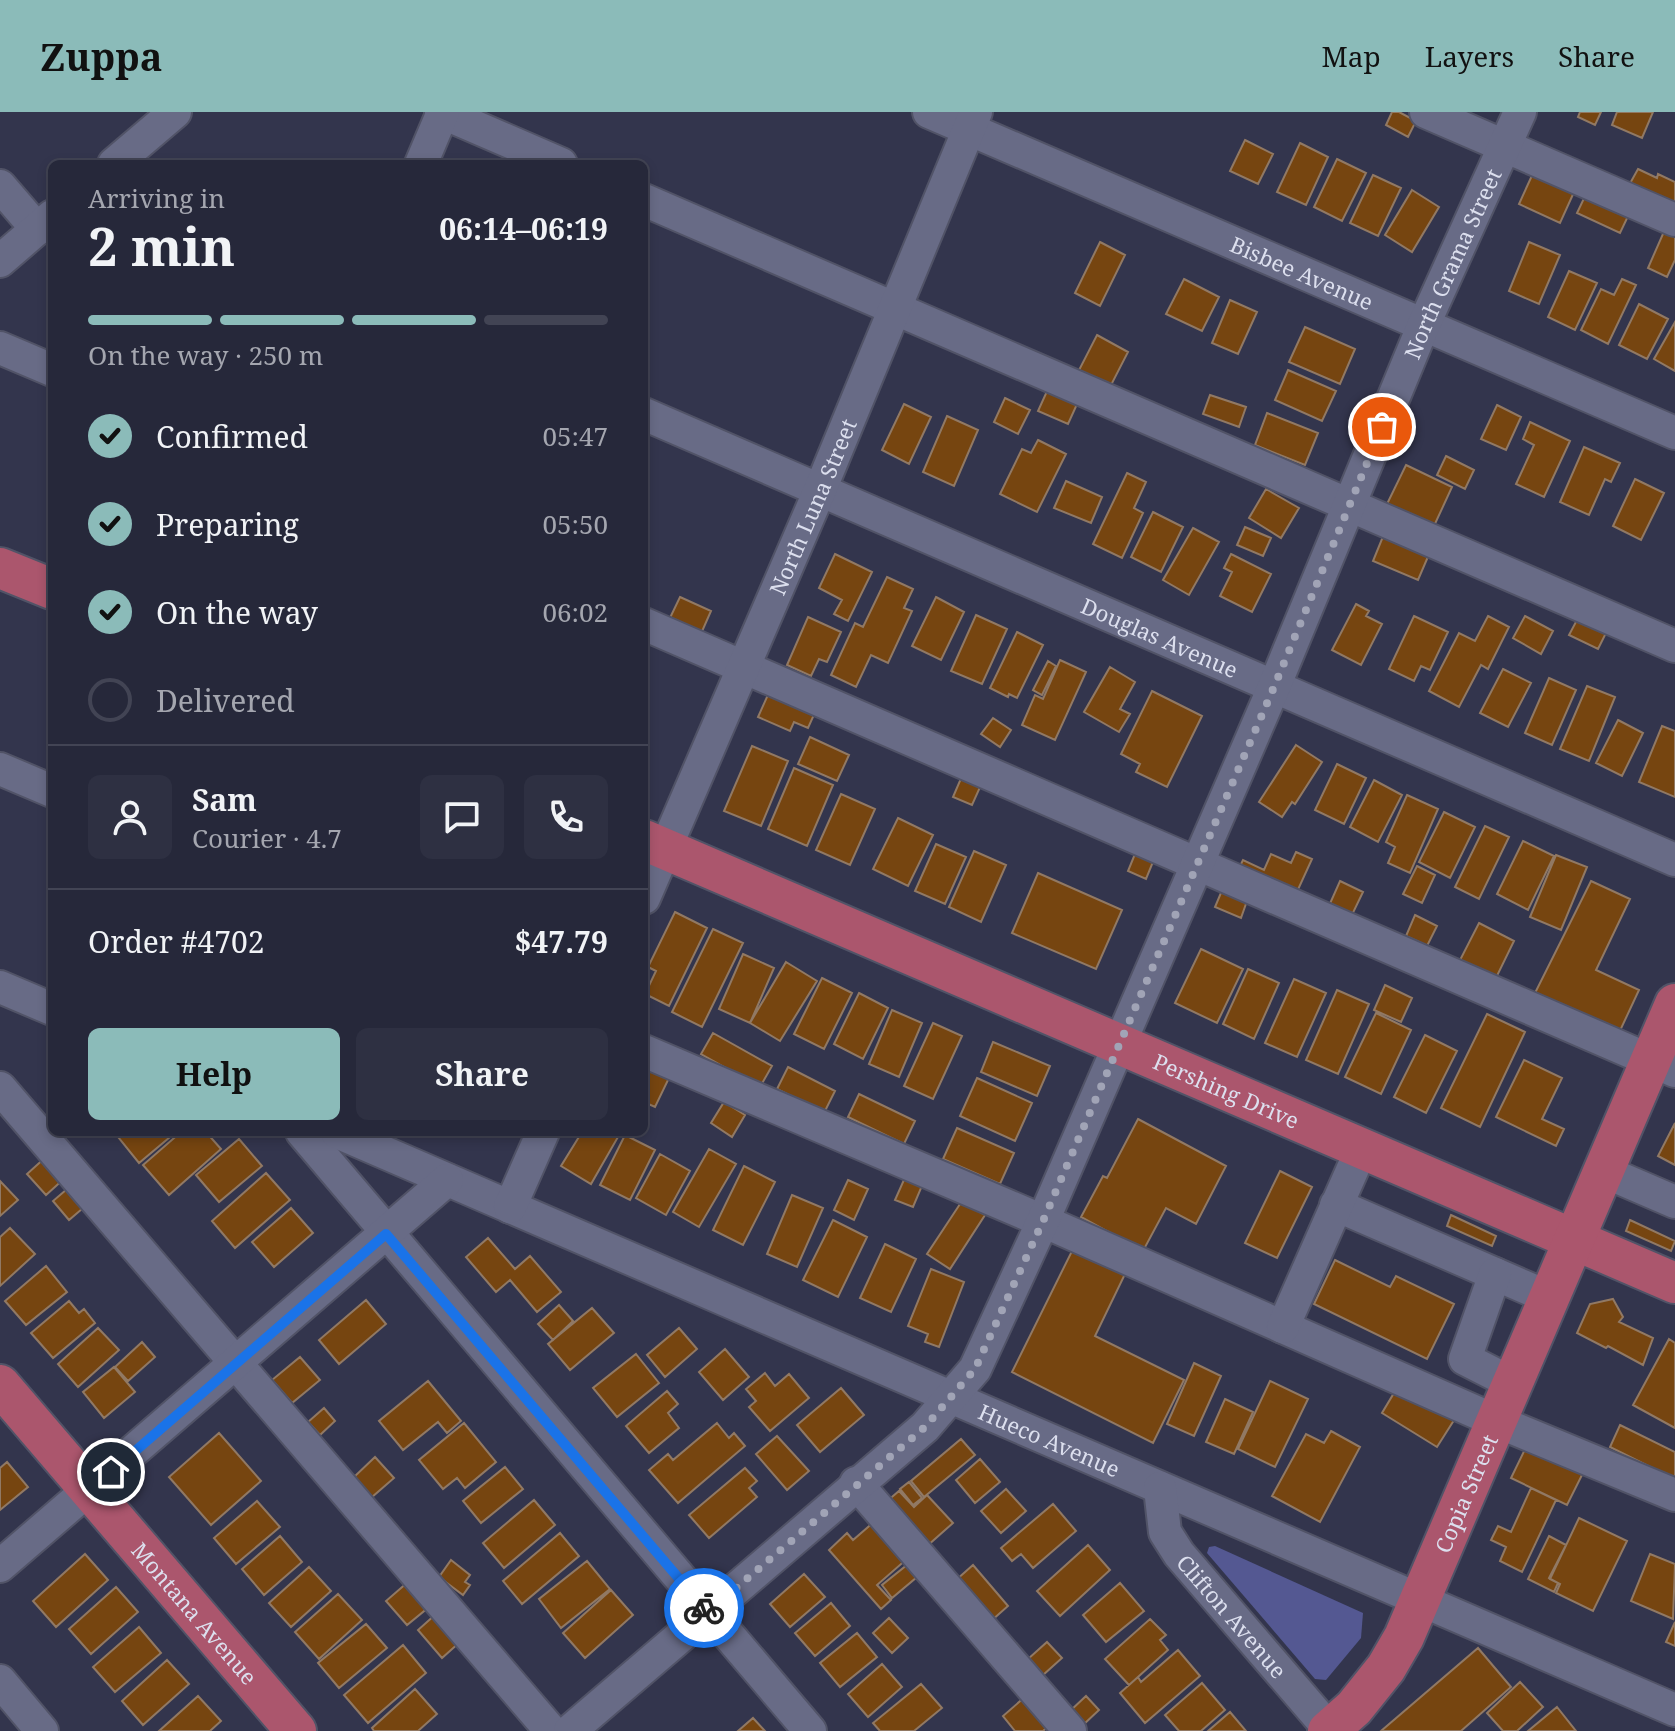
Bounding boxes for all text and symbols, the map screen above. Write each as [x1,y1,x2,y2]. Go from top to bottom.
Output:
text: Zuppa [40,30,163,82]
text: Map [1322,37,1381,75]
text: Layers [1425,37,1514,75]
text: Share [1558,37,1635,75]
street label: North Grama Street [1396,163,1508,363]
text: Arriving in [88,180,225,216]
text: 06:14–06:19 [439,208,608,249]
text: 2 min [88,210,235,281]
street label: Bisbee Avenue [1226,228,1378,316]
text: On the way · 250 m [88,337,323,373]
pin [1348,393,1416,461]
icon: bag [1360,405,1404,449]
icon: check [88,414,132,458]
street label: North Luna Street [762,414,863,599]
text: Confirmed [156,416,308,457]
text: 05:47 [542,418,608,454]
icon: check [88,502,132,546]
text: Preparing [156,504,299,545]
text: 05:50 [542,506,608,542]
icon: check [88,590,132,634]
street label: Douglas Avenue [1077,590,1243,684]
text: On the way [156,592,318,633]
text: 06:02 [542,594,608,630]
text: Delivered [156,680,295,721]
button: person [88,775,172,859]
button: chat [420,775,504,859]
button: phone [524,775,608,859]
text: Sam [192,779,257,820]
text: Courier · 4.7 [192,820,342,856]
text: Order #4702 [88,921,265,962]
text: $47.79 [514,921,608,962]
button: Help [88,1028,340,1120]
button: Share [356,1028,608,1120]
street label: Pershing Drive [1149,1046,1304,1135]
street label: Hueco Avenue [974,1396,1125,1483]
street label: Copia Street [1427,1429,1504,1557]
pin [77,1438,145,1506]
icon: home [89,1450,133,1494]
street label: Montana Avenue [126,1535,265,1691]
street label: Clifton Avenue [1170,1548,1294,1684]
courier [664,1568,744,1648]
icon: bike [682,1586,726,1630]

